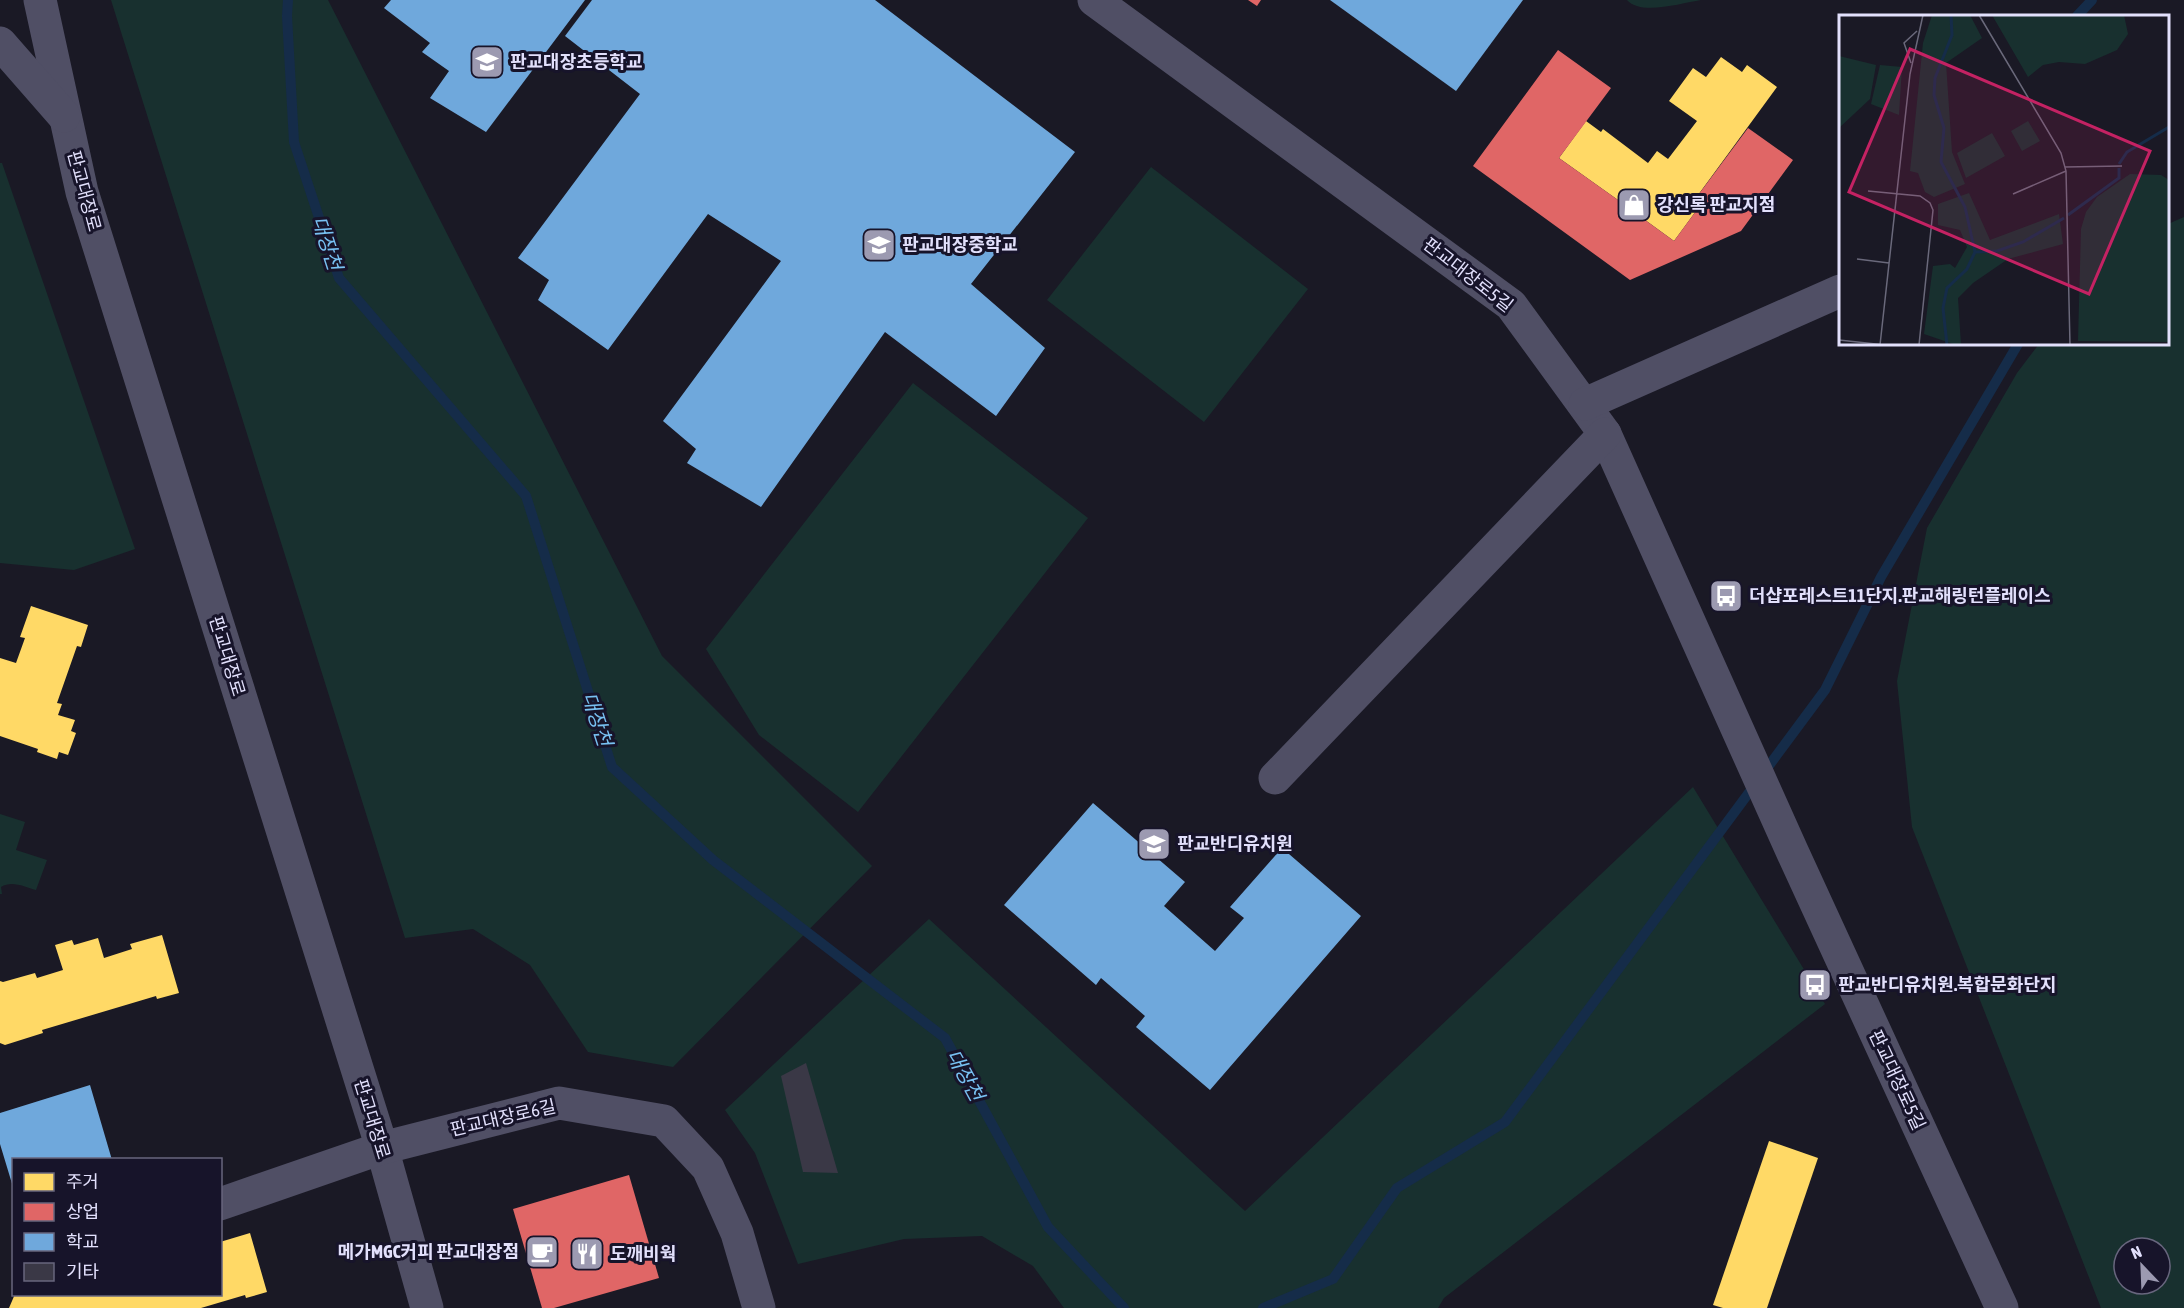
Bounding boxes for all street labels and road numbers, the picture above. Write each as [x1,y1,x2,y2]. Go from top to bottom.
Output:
street label: 판교대장로 [64,148,105,234]
street label: 판교대장로5길 [1419,233,1517,316]
street label: 판교대장로 [205,613,250,699]
street label: 판교대장로5길 [1865,1026,1930,1133]
street label: 판교대장로 [350,1076,395,1162]
street label: 판교대장로6길 [448,1095,558,1140]

